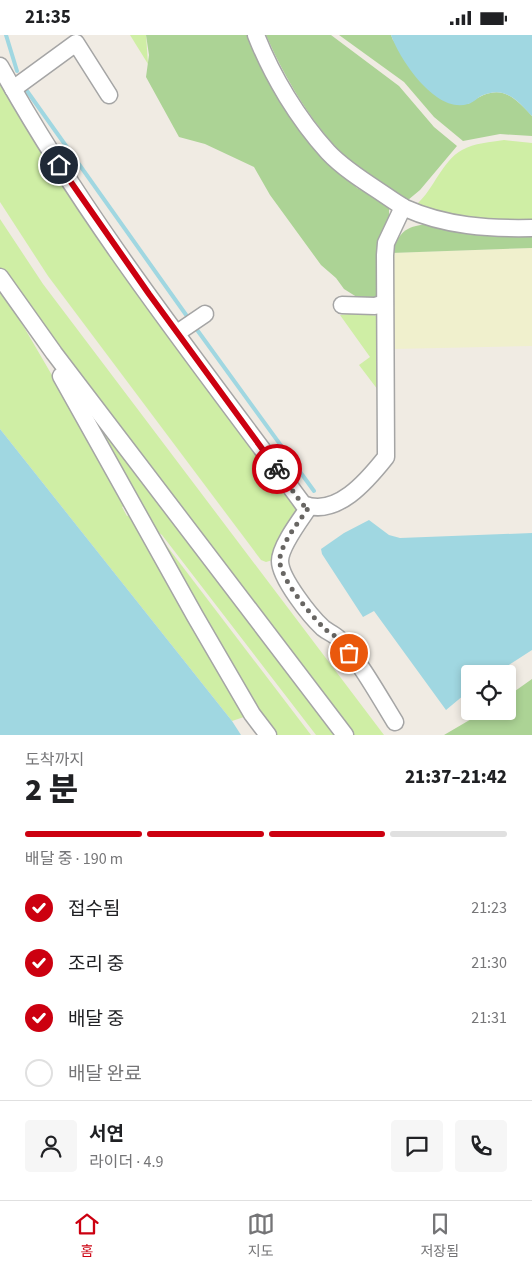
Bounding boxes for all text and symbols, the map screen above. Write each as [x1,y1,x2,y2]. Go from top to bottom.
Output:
text: 21:35 [25,4,71,31]
pin [38,144,80,186]
icon: home [45,151,73,179]
courier [252,444,302,494]
icon: bike [263,455,291,483]
pin [328,632,370,674]
icon: bag [335,639,363,667]
map controls [461,665,516,720]
button: locate [461,665,516,720]
text: 도착까지 [25,749,84,771]
text: 21:37–21:42 [405,764,507,791]
text: 2 분 [25,767,78,813]
text: 배달 중 · 190 m [25,848,123,870]
icon: check [25,894,53,922]
text: 접수됨 [68,896,120,923]
text: 21:23 [471,897,507,919]
icon: check [25,949,53,977]
text: 조리 중 [68,951,124,978]
text: 21:30 [471,952,507,974]
icon: check [25,1004,53,1032]
text: 배달 중 [68,1006,124,1033]
text: 21:31 [471,1007,507,1029]
text: 배달 완료 [68,1061,142,1088]
button: person [25,1120,77,1172]
button: chat [391,1120,443,1172]
button: phone [455,1120,507,1172]
text: 서연 [89,1121,124,1148]
text: 라이더 · 4.9 [89,1151,163,1173]
tab: 홈 [73,1210,101,1262]
tab: 지도 [247,1210,275,1262]
tab: 저장됨 [420,1210,459,1262]

